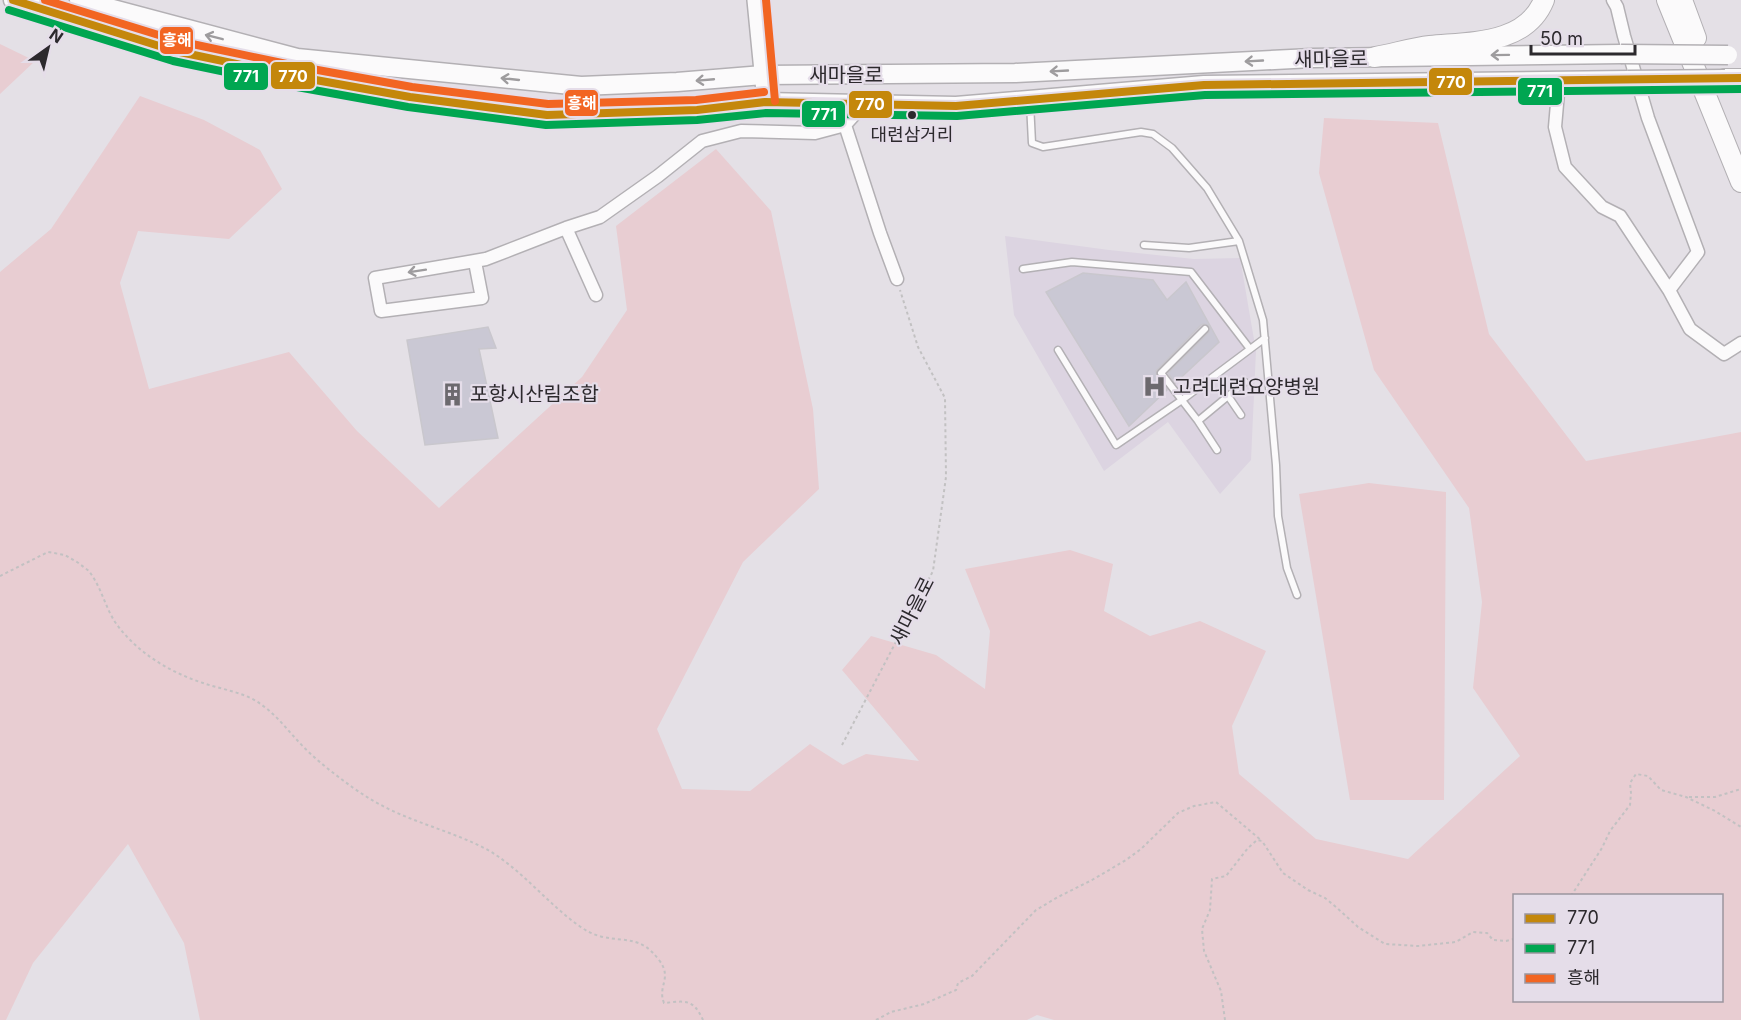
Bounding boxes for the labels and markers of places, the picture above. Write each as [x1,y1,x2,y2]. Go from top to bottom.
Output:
marker: 대련삼거리 [906,109,918,121]
place label: 대련삼거리 [871,124,953,145]
hospital icon: 고려대련요양병원 [1142,374,1168,400]
place label: 고려대련요양병원 [1173,375,1320,399]
building icon: 포항시산림조합 [439,381,465,407]
place label: 포항시산림조합 [470,382,599,406]

